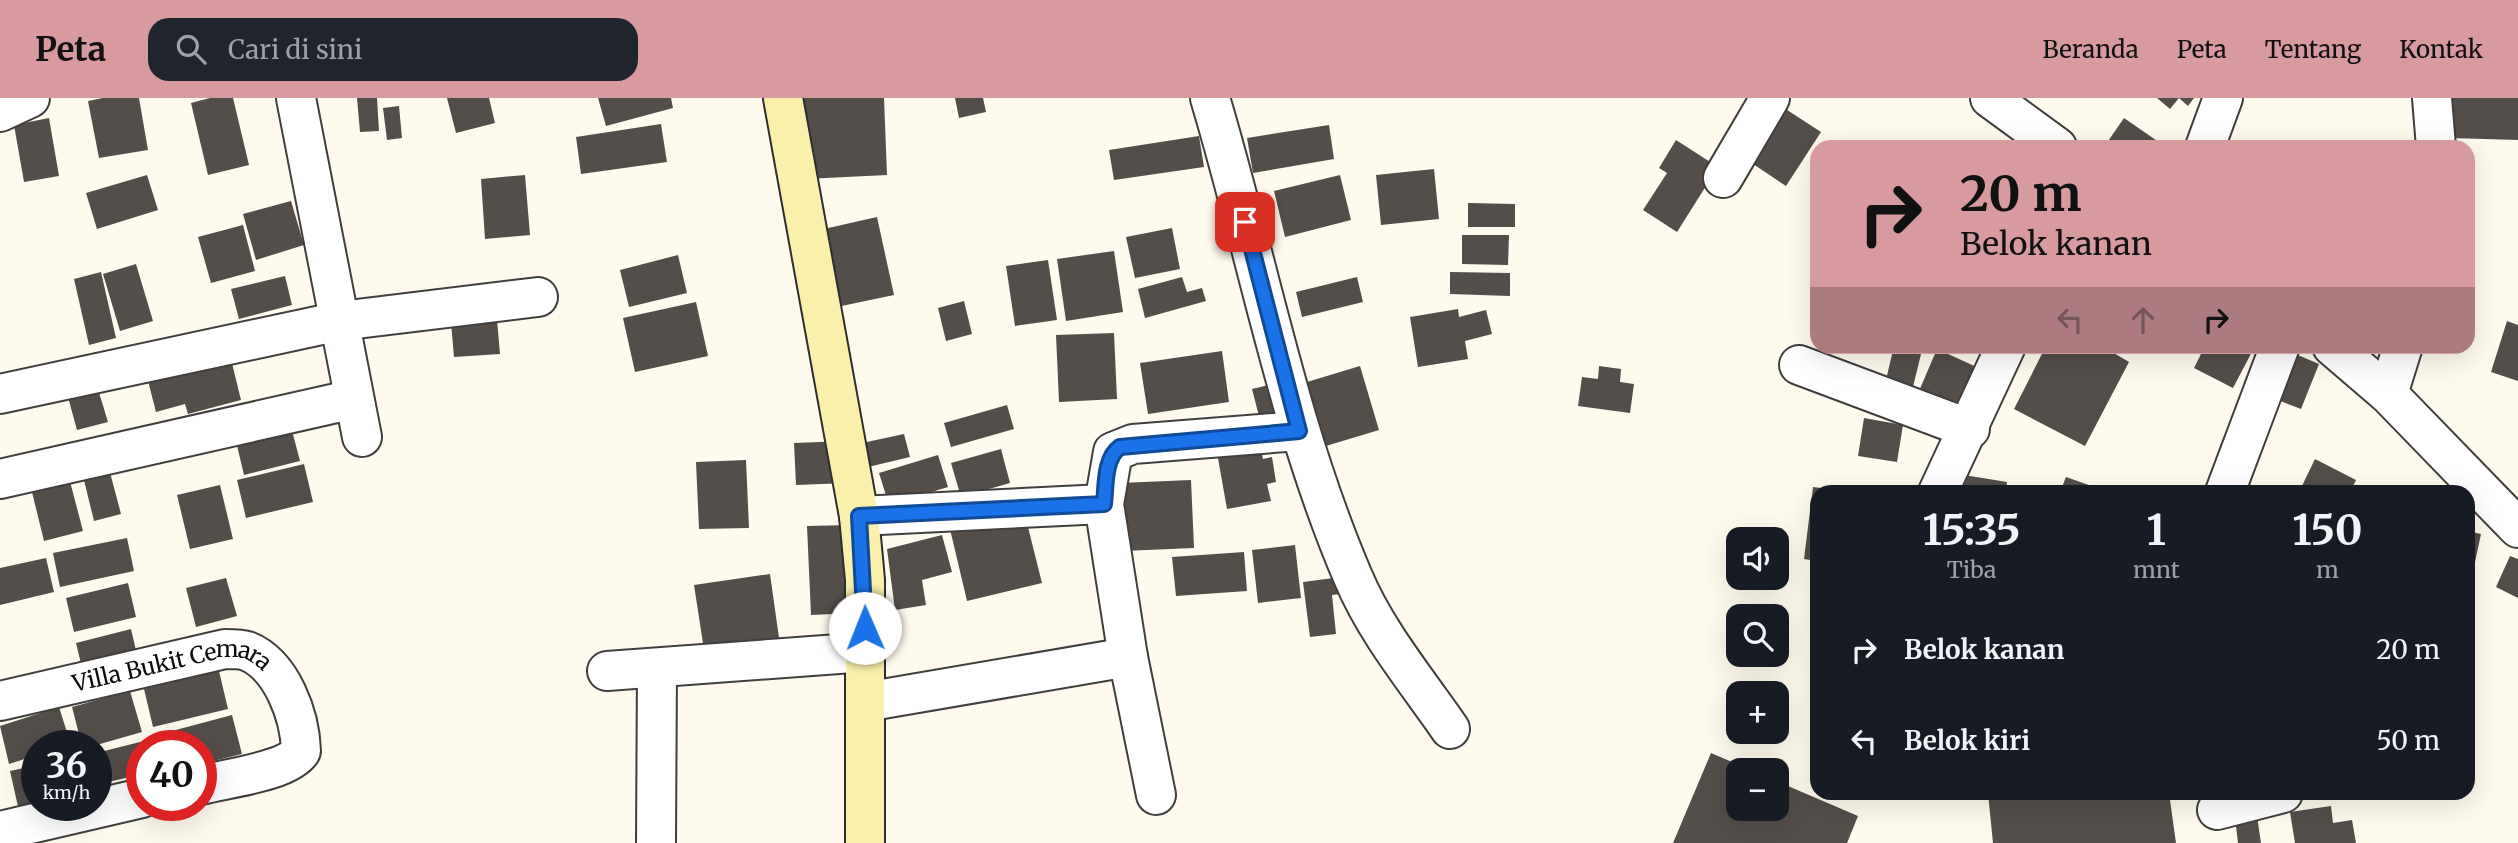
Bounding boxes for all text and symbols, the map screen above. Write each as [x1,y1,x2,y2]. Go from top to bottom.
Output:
search box [148,18,638,81]
text: Peta [35,29,106,70]
icon: search [172,30,210,68]
text: Cari di sini [228,33,362,66]
text: Beranda [2043,34,2139,65]
text: Peta [2177,34,2227,65]
text: Tentang [2265,34,2361,65]
text: Kontak [2399,34,2483,65]
text: 20 m [1960,163,2081,224]
icon: right [1845,168,1936,259]
pin [1215,192,1275,252]
icon: arrive [1226,203,1264,241]
text: Belok kanan [1960,224,2152,264]
icon: left [2051,301,2089,339]
icon: ahead [2124,301,2162,339]
icon: right [2197,301,2235,339]
text: 15:35 [1923,504,2020,556]
text: 1 [2147,504,2166,556]
text: 150 [2292,504,2362,556]
map controls [1726,527,1789,821]
button: sound [1726,527,1789,590]
text: Tiba [1947,555,1996,584]
text: mnt [2133,555,2180,584]
text: m [2316,555,2339,584]
position arrow [828,591,902,665]
button: search [1726,604,1789,667]
icon: right [1845,631,1883,669]
text: Belok kanan [1904,633,2064,666]
text: 20 m [2376,633,2440,666]
street label: Villa Bukit Cemara [68,634,279,698]
button: + [1726,681,1789,744]
icon: left [1845,722,1883,760]
text: Belok kiri [1904,724,2030,757]
text: 50 m [2376,724,2440,757]
speed limit sign: 40 [126,730,217,821]
text: 36 [46,744,87,788]
button: − [1726,758,1789,821]
text: km/h [43,781,90,804]

